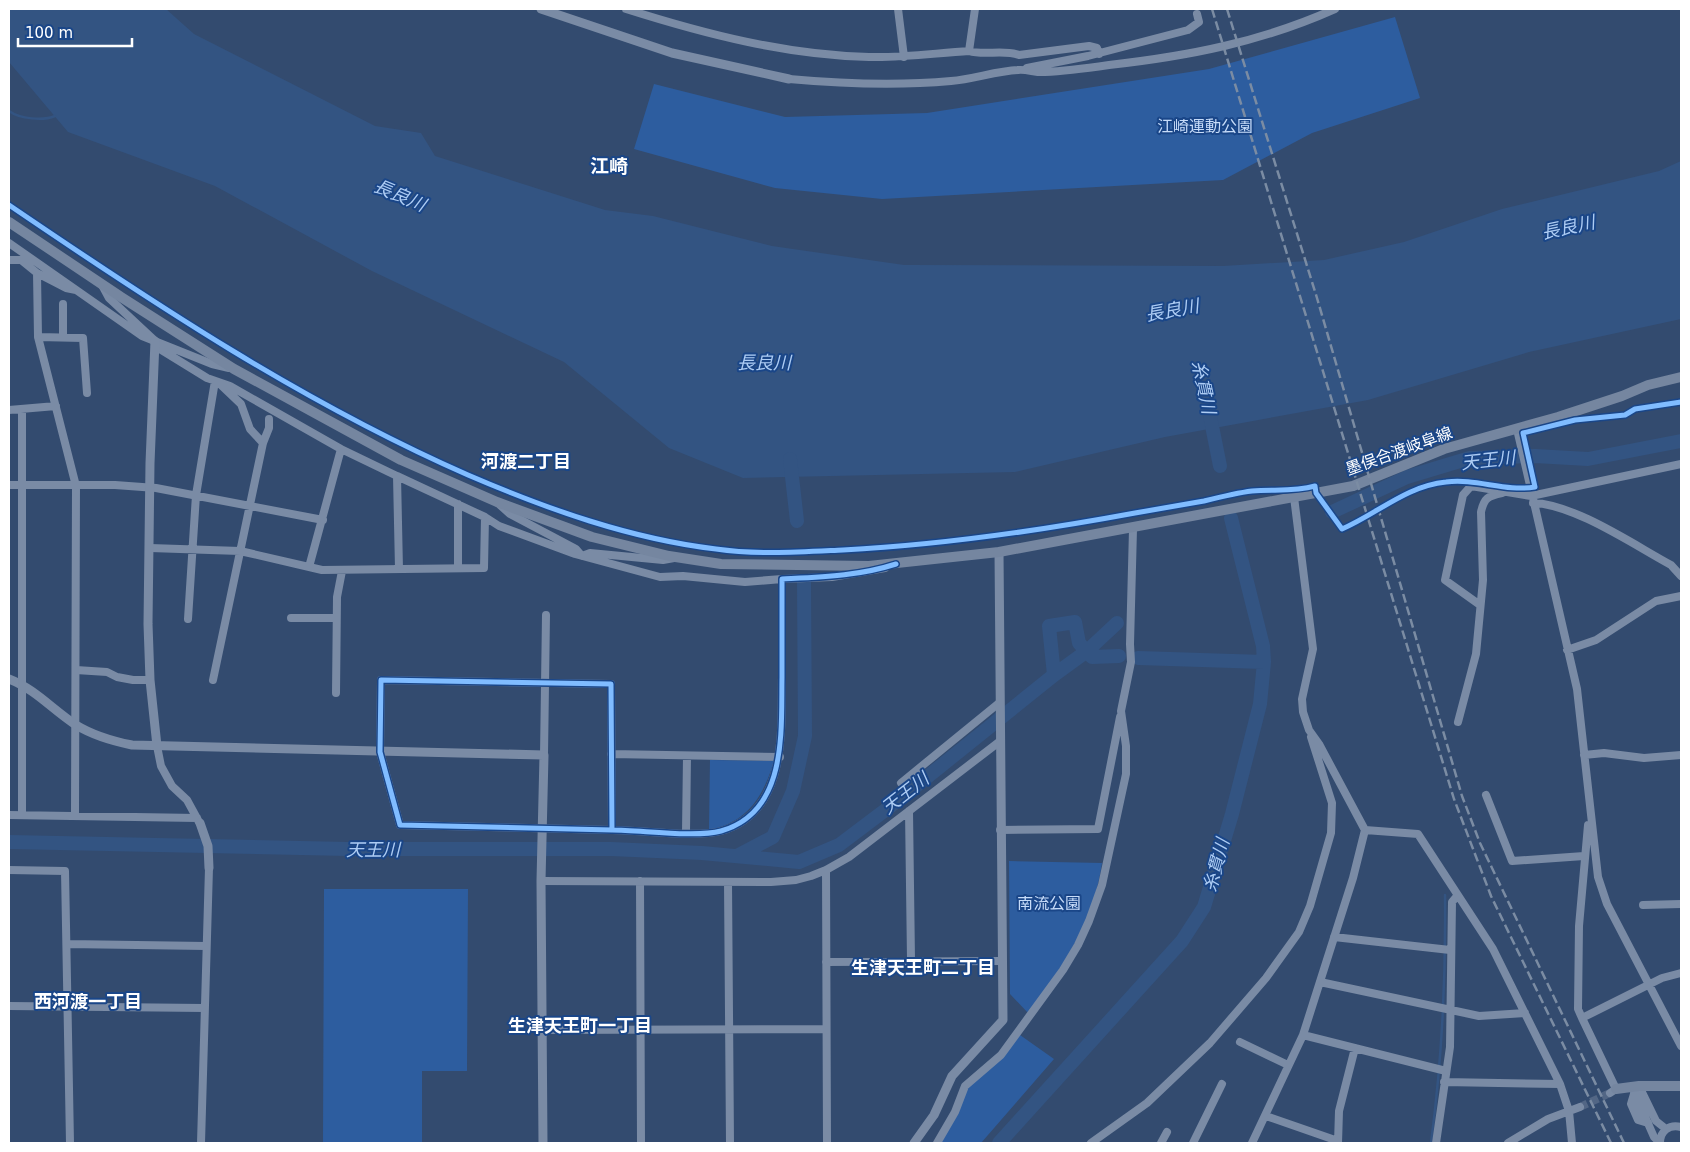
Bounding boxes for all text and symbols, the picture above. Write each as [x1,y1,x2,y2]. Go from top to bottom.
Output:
scale bar [18,15,131,47]
text: 100 m [25,24,73,42]
park label: 江崎運動公園 [1157,117,1253,136]
district label: 江崎 [590,155,628,177]
water label: 長良川 [371,175,431,216]
water label: 長良川 [1539,211,1599,243]
water label: 長良川 [1144,295,1202,325]
water label: 長良川 [737,352,793,373]
water label: 糸貫川 [1188,358,1220,418]
street label: 墨俣合渡岐阜線 [1343,423,1455,479]
water label: 天王川 [1460,447,1518,473]
district label: 河渡二丁目 [481,451,571,472]
water label: 天王川 [877,767,934,818]
water label: 糸貫川 [1199,834,1234,894]
water label: 天王川 [346,839,402,860]
park label: 南流公園 [1017,894,1081,913]
district label: 生津天王町二丁目 [851,957,995,978]
district label: 西河渡一丁目 [34,991,142,1012]
district label: 生津天王町一丁目 [508,1015,652,1036]

